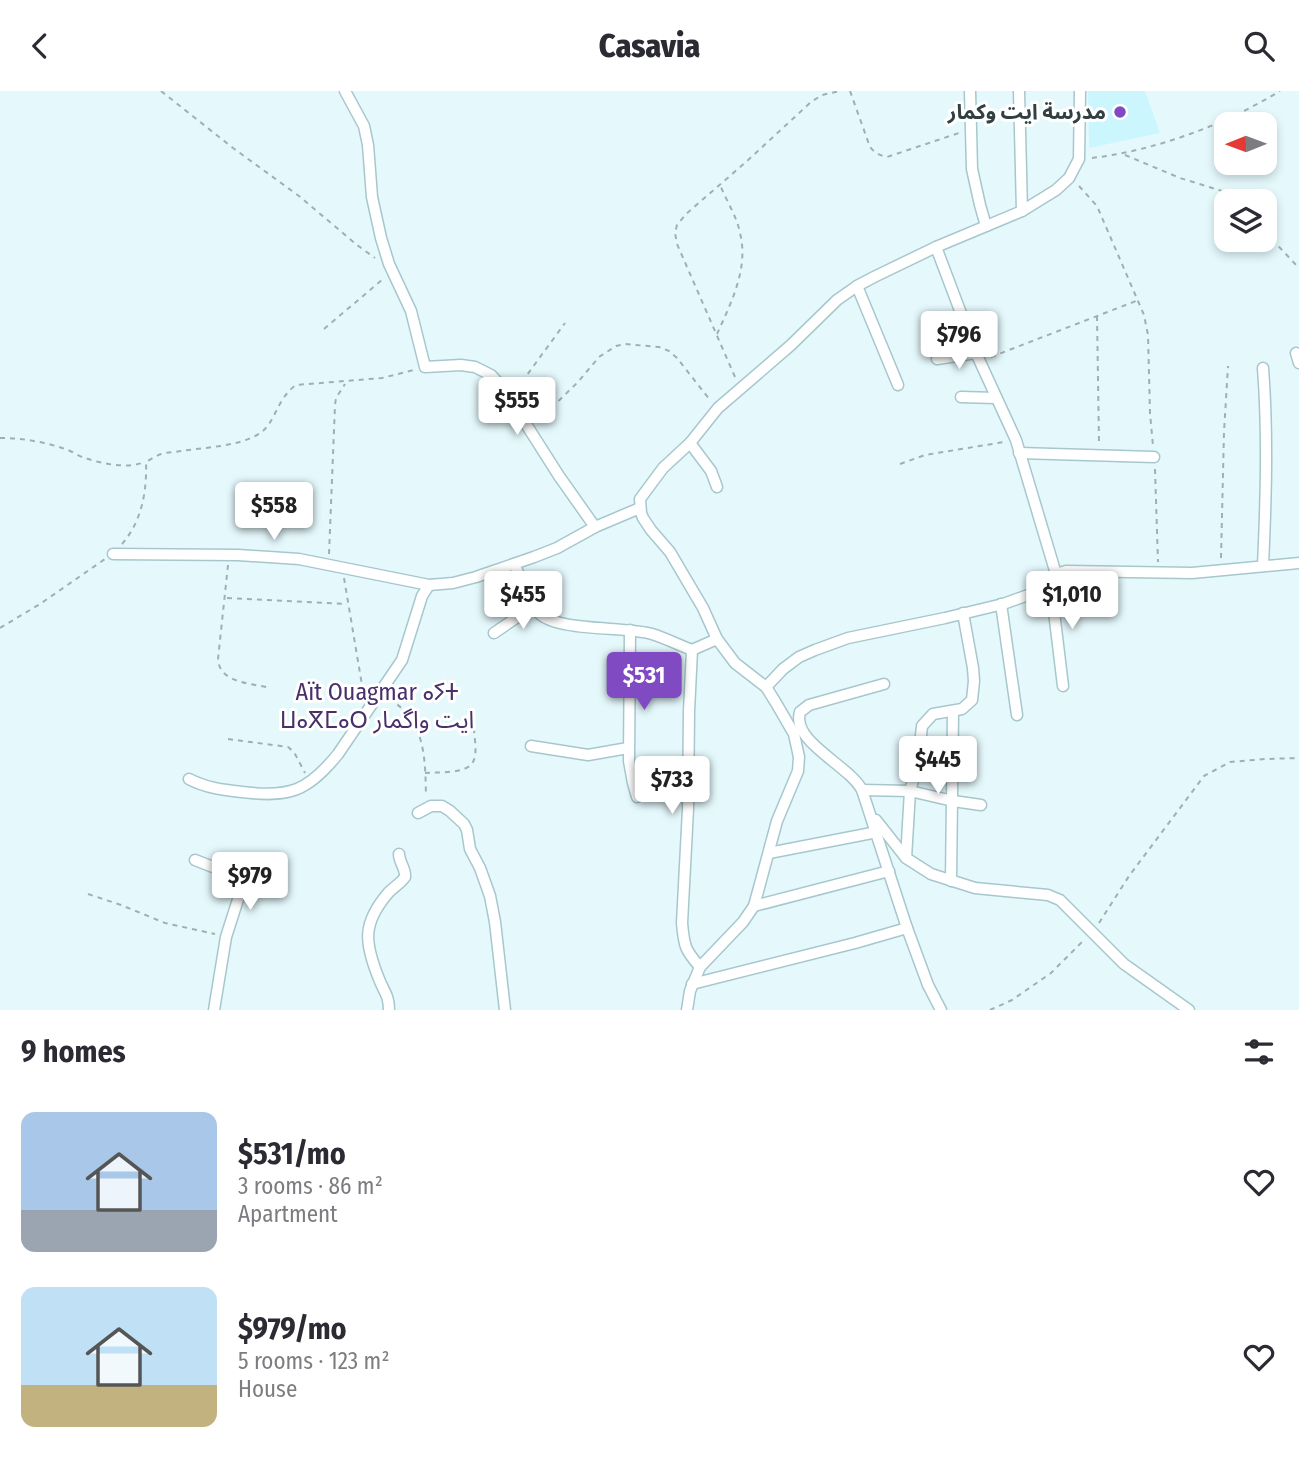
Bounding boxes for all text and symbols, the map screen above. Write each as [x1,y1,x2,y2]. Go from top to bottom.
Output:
icon: back [21,27,59,65]
text: Casavia [599,27,700,65]
icon: search [1240,27,1278,65]
place label: مدرسة ايت وكمار [947,99,1106,125]
marker: مدرسة ايت وكمار [1112,104,1128,120]
north arrow [1214,112,1278,175]
map controls [1214,112,1277,252]
button: layers [1214,189,1277,252]
pin: $796 [918,311,1000,371]
text: $796 [937,320,981,348]
pin: $555 [476,377,558,437]
text: $555 [494,386,540,414]
pin: $558 [233,483,315,542]
text: $558 [251,491,297,519]
pin: $455 [482,571,564,631]
pin: $1,010 [1015,571,1129,631]
text: $455 [500,580,546,608]
text: $1,010 [1042,580,1102,608]
pin: $531 [603,653,685,712]
text: $531 [623,661,665,689]
district label: Aït Ouagmar ⴰⵢⵜ ⵡⴰⴳⵎⴰⵔ ايت واگمار [280,678,474,734]
pin: $445 [897,737,979,796]
text: $445 [915,745,961,773]
pin: $733 [631,757,713,816]
text: $733 [651,765,693,793]
pin: $979 [209,853,291,912]
text: $979 [228,861,272,889]
icon: filters [1240,1033,1278,1071]
text: 9 homes [21,1034,126,1070]
text: $531/mo [238,1136,346,1172]
icon: home [77,1140,161,1224]
icon: heart [1240,1163,1278,1201]
text: 3 rooms · 86 m² [238,1172,383,1200]
text: Apartment [238,1200,338,1228]
text: $979/mo [238,1311,347,1347]
icon: home [77,1315,161,1399]
icon: heart [1240,1338,1278,1376]
text: 5 rooms · 123 m² [238,1347,389,1375]
text: House [238,1375,297,1403]

